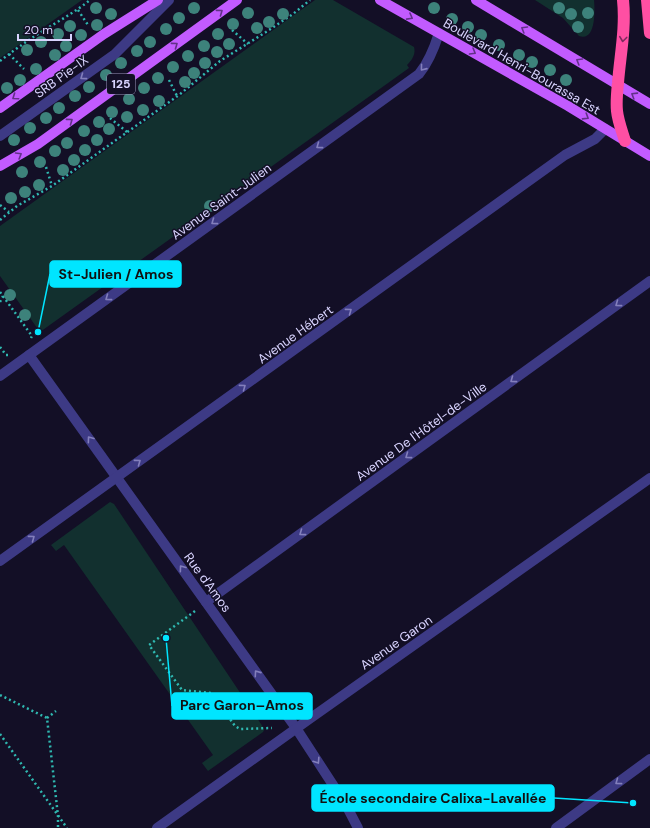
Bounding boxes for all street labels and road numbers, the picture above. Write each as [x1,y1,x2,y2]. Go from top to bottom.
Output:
street label: Boulevard Henri-Bourassa Est [440,14,603,118]
street label: SRB Pie-IX [31,51,92,102]
road number: 125 [107,74,135,94]
street label: Avenue Saint-Julien [168,159,275,243]
street label: Avenue Hébert [254,301,336,368]
street label: Avenue De l'Hôtel-de-Ville [352,378,490,485]
street label: Rue d'Amos [180,549,235,616]
street label: Avenue Garon [357,611,436,674]

